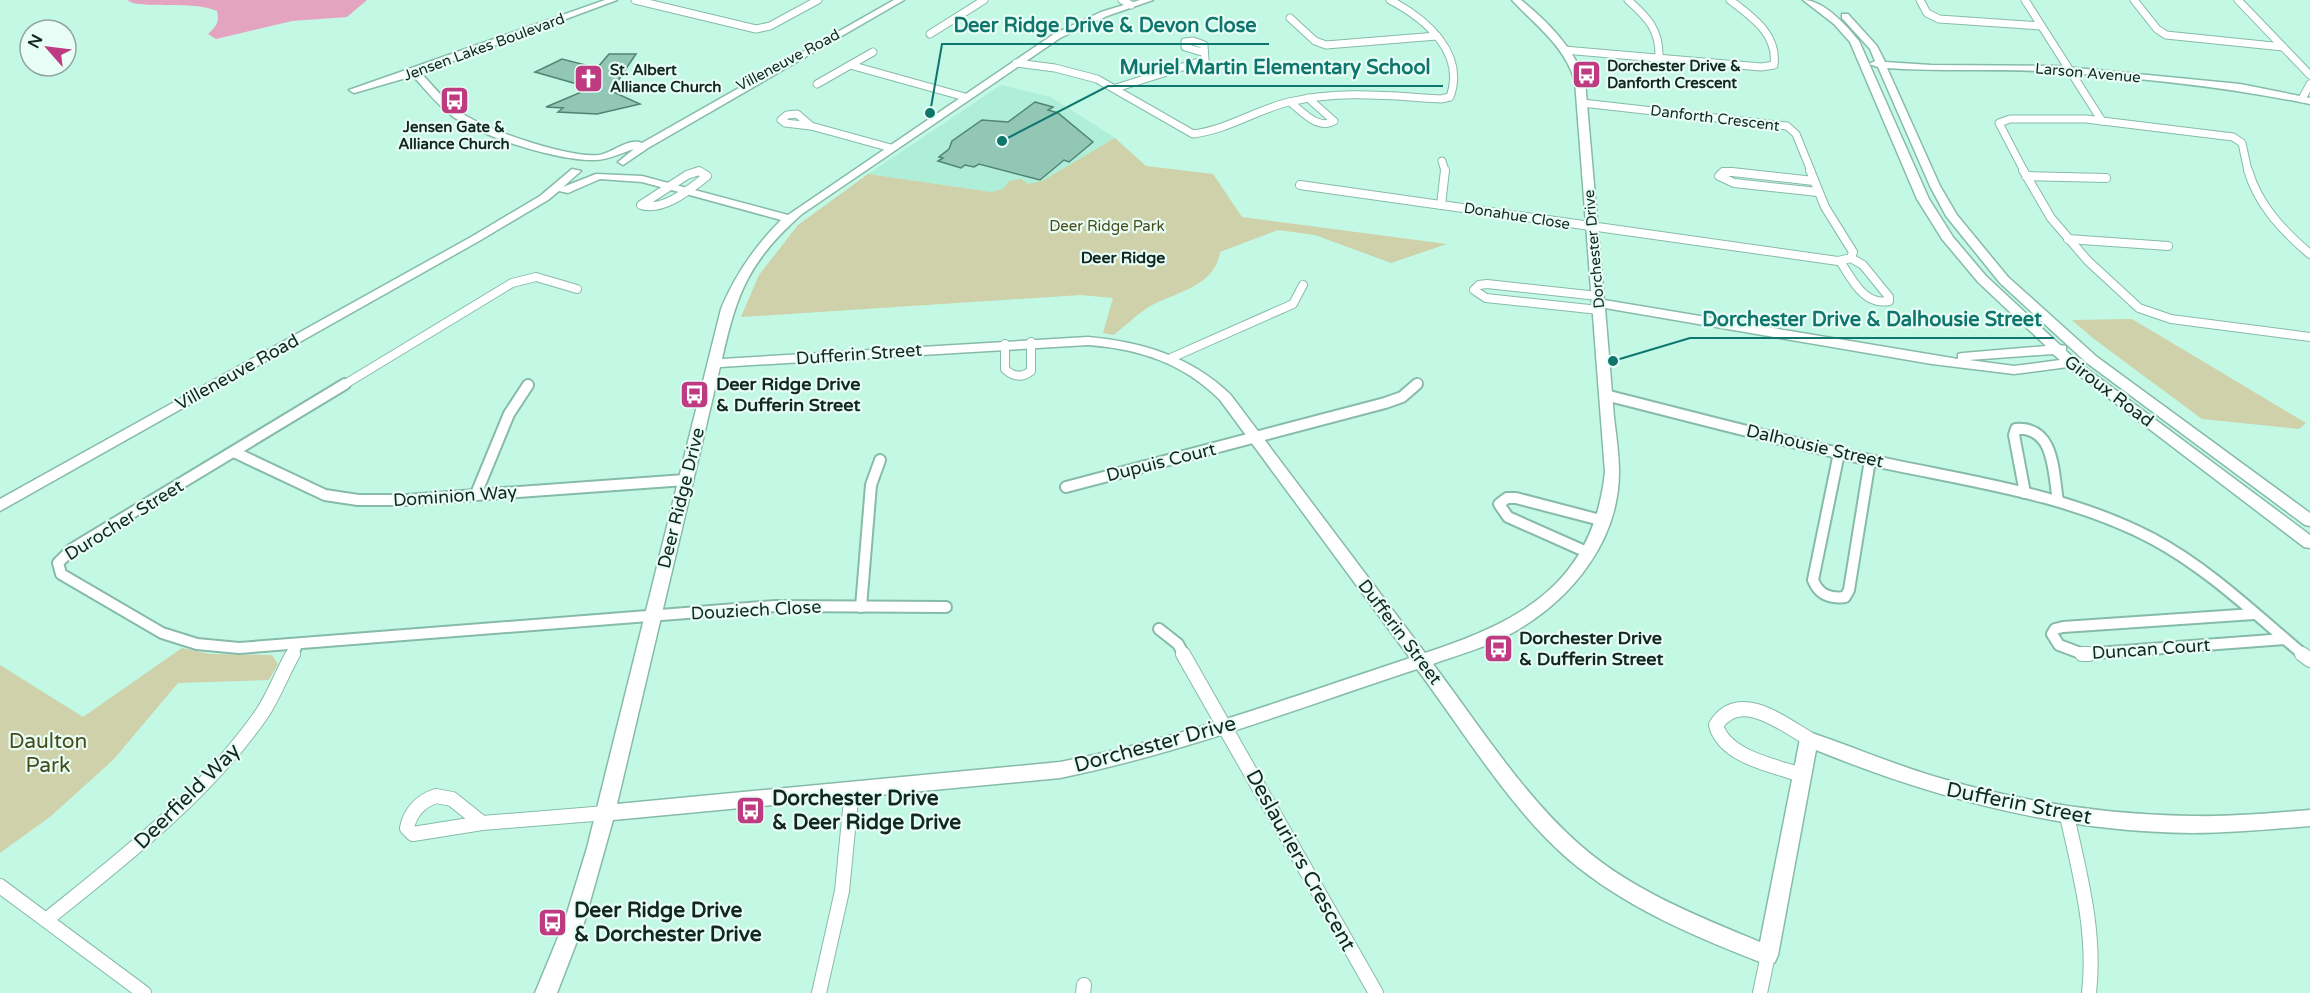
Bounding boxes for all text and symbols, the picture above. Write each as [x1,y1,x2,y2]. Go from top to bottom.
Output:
callout: Deer Ridge Drive & Devon Close [942,6,1269,44]
street label: Jensen Lakes Boulevard [401,9,567,85]
text: Deer Ridge Drive & Devon Close [953,14,1257,38]
north arrow [18,18,78,78]
street label: Villeneuve Road [733,25,843,95]
text: N [24,31,47,52]
callout: Muriel Martin Elementary School [1108,48,1443,86]
text: Muriel Martin Elementary School [1119,56,1431,80]
place label: Dorchester Drive & Danforth Crescent [1607,57,1741,92]
bus stop icon: Dorchester Drive & Danforth Crescent [1570,59,1602,91]
street label: Larson Avenue [2034,59,2142,87]
place label: St. Albert Alliance Church [610,61,721,96]
church icon: St. Albert Alliance Church [573,63,605,95]
bus stop icon: Jensen Gate & Alliance Church [438,84,470,116]
street label: Danforth Crescent [1649,101,1781,135]
place label: Jensen Gate & Alliance Church [398,118,510,153]
street label: Dorchester Drive [1580,189,1608,309]
street label: Donahue Close [1463,199,1571,233]
park label: Deer Ridge Park [1049,217,1165,235]
district label: Deer Ridge [1081,248,1165,268]
callout: Dorchester Drive & Dalhousie Street [1690,300,2054,338]
text: Dorchester Drive & Dalhousie Street [1702,308,2042,332]
street label: Villeneuve Road [172,329,302,415]
street label: Dufferin Street [795,339,923,369]
street label: Giroux Road [2060,350,2158,432]
place label: Deer Ridge Drive & Dufferin Street [716,373,860,416]
bus stop icon: Deer Ridge Drive & Dufferin Street [679,378,711,410]
street label: Dalhousie Street [1744,420,1886,473]
street label: Deer Ridge Drive [653,425,709,571]
street label: Dupuis Court [1104,438,1218,486]
street label: Durocher Street [61,475,187,565]
street label: Dominion Way [392,481,518,511]
street label: Dufferin Street [1353,575,1447,689]
street label: Douziech Close [690,596,822,624]
place label: Dorchester Drive & Dufferin Street [1519,627,1663,670]
bus stop icon: Dorchester Drive & Dufferin Street [1482,632,1514,664]
street label: Duncan Court [2091,634,2211,664]
street label: Dorchester Drive [1071,711,1239,778]
park label: Daulton Park [9,729,87,778]
street label: Deerfield Way [129,738,246,855]
street label: Deslauriers Crescent [1240,765,1361,955]
street label: Dufferin Street [1944,777,2094,830]
place label: Dorchester Drive & Deer Ridge Drive [772,786,961,835]
bus stop icon: Dorchester Drive & Deer Ridge Drive [735,794,767,826]
place label: Deer Ridge Drive & Dorchester Drive [574,898,762,947]
bus stop icon: Deer Ridge Drive & Dorchester Drive [537,906,569,938]

